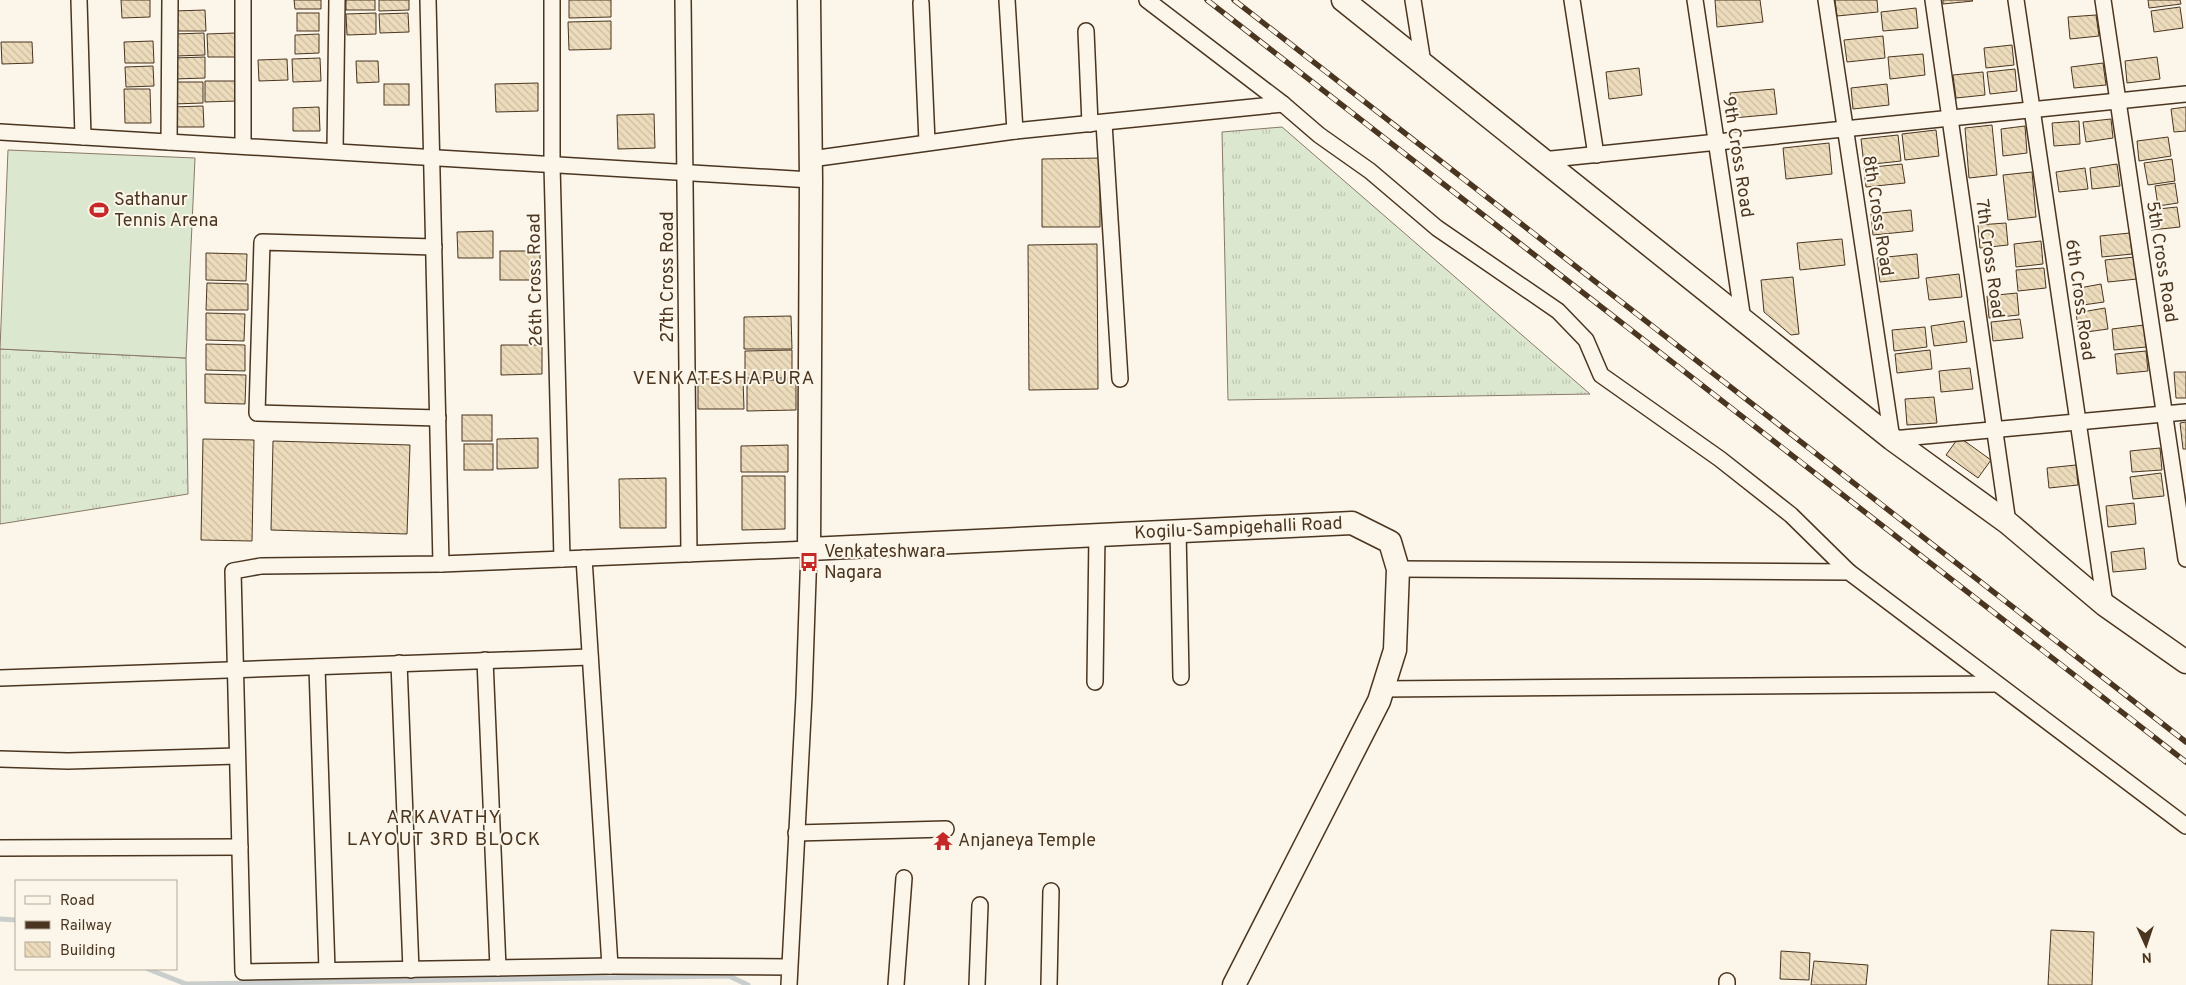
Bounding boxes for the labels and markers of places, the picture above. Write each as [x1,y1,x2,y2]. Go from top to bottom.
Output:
place label: Sathanur Tennis Arena [114,189,218,233]
sports icon: Sathanur Tennis Arena [88,199,110,221]
place label: Venkateshwara Nagara [824,541,945,585]
bus stop icon: Venkateshwara Nagara [798,551,820,573]
temple icon: Anjaneya Temple [932,830,954,852]
place label: Anjaneya Temple [958,830,1096,853]

